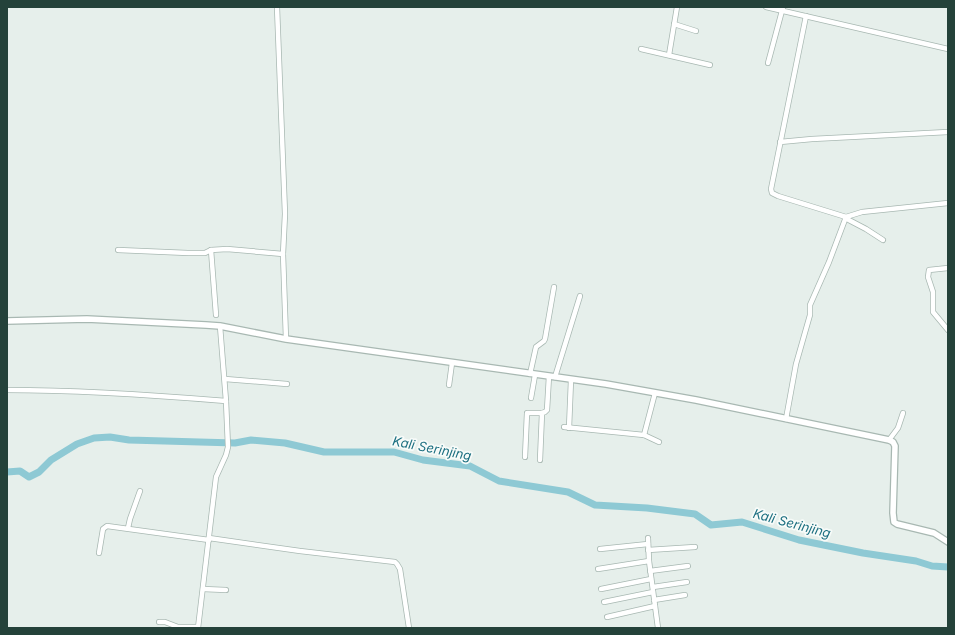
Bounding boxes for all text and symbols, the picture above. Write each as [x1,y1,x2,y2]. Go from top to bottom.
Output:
water label: Kali Serinjing [391,433,473,463]
water label: Kali Serinjing [751,505,833,541]

